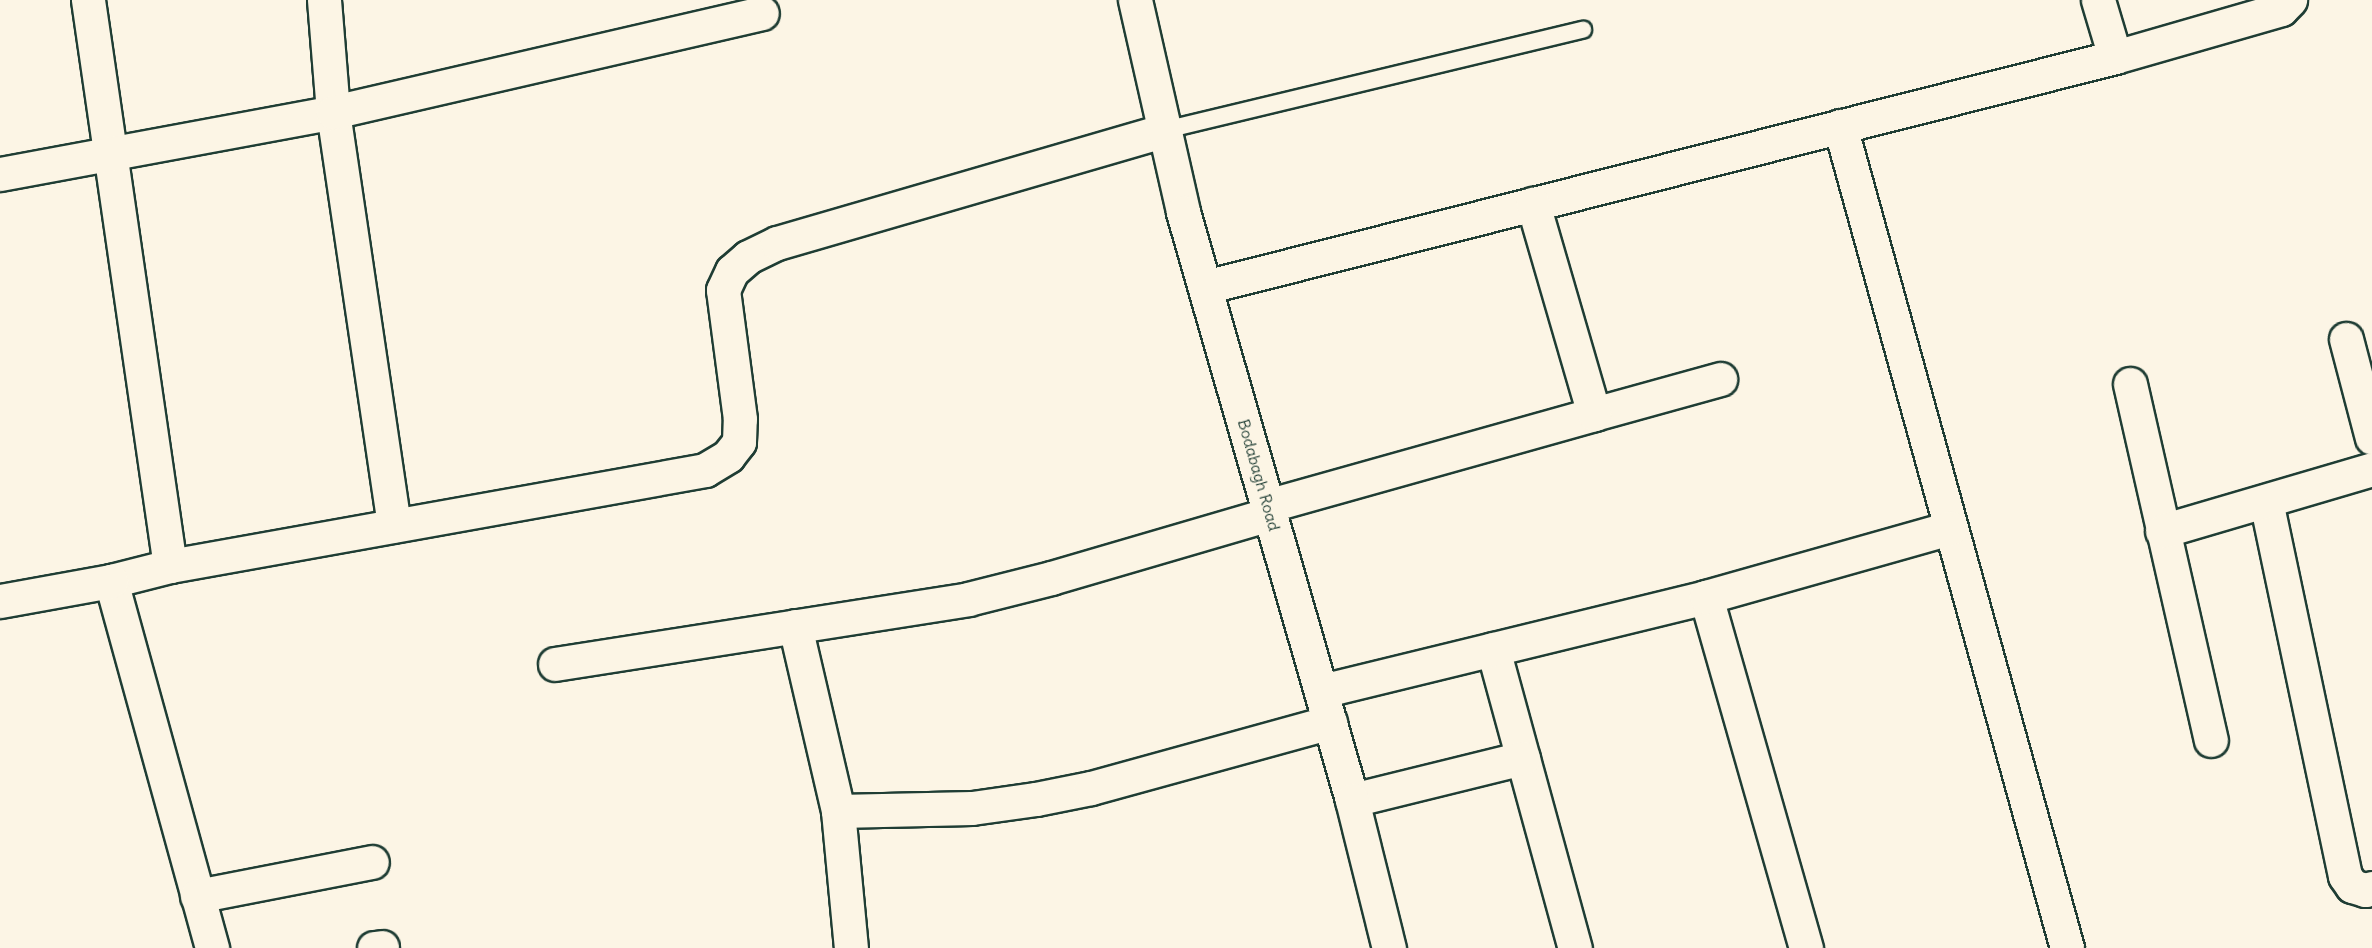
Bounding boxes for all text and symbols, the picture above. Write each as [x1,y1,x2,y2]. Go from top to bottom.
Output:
street label: Bodabagh Road [1234,417,1284,533]

